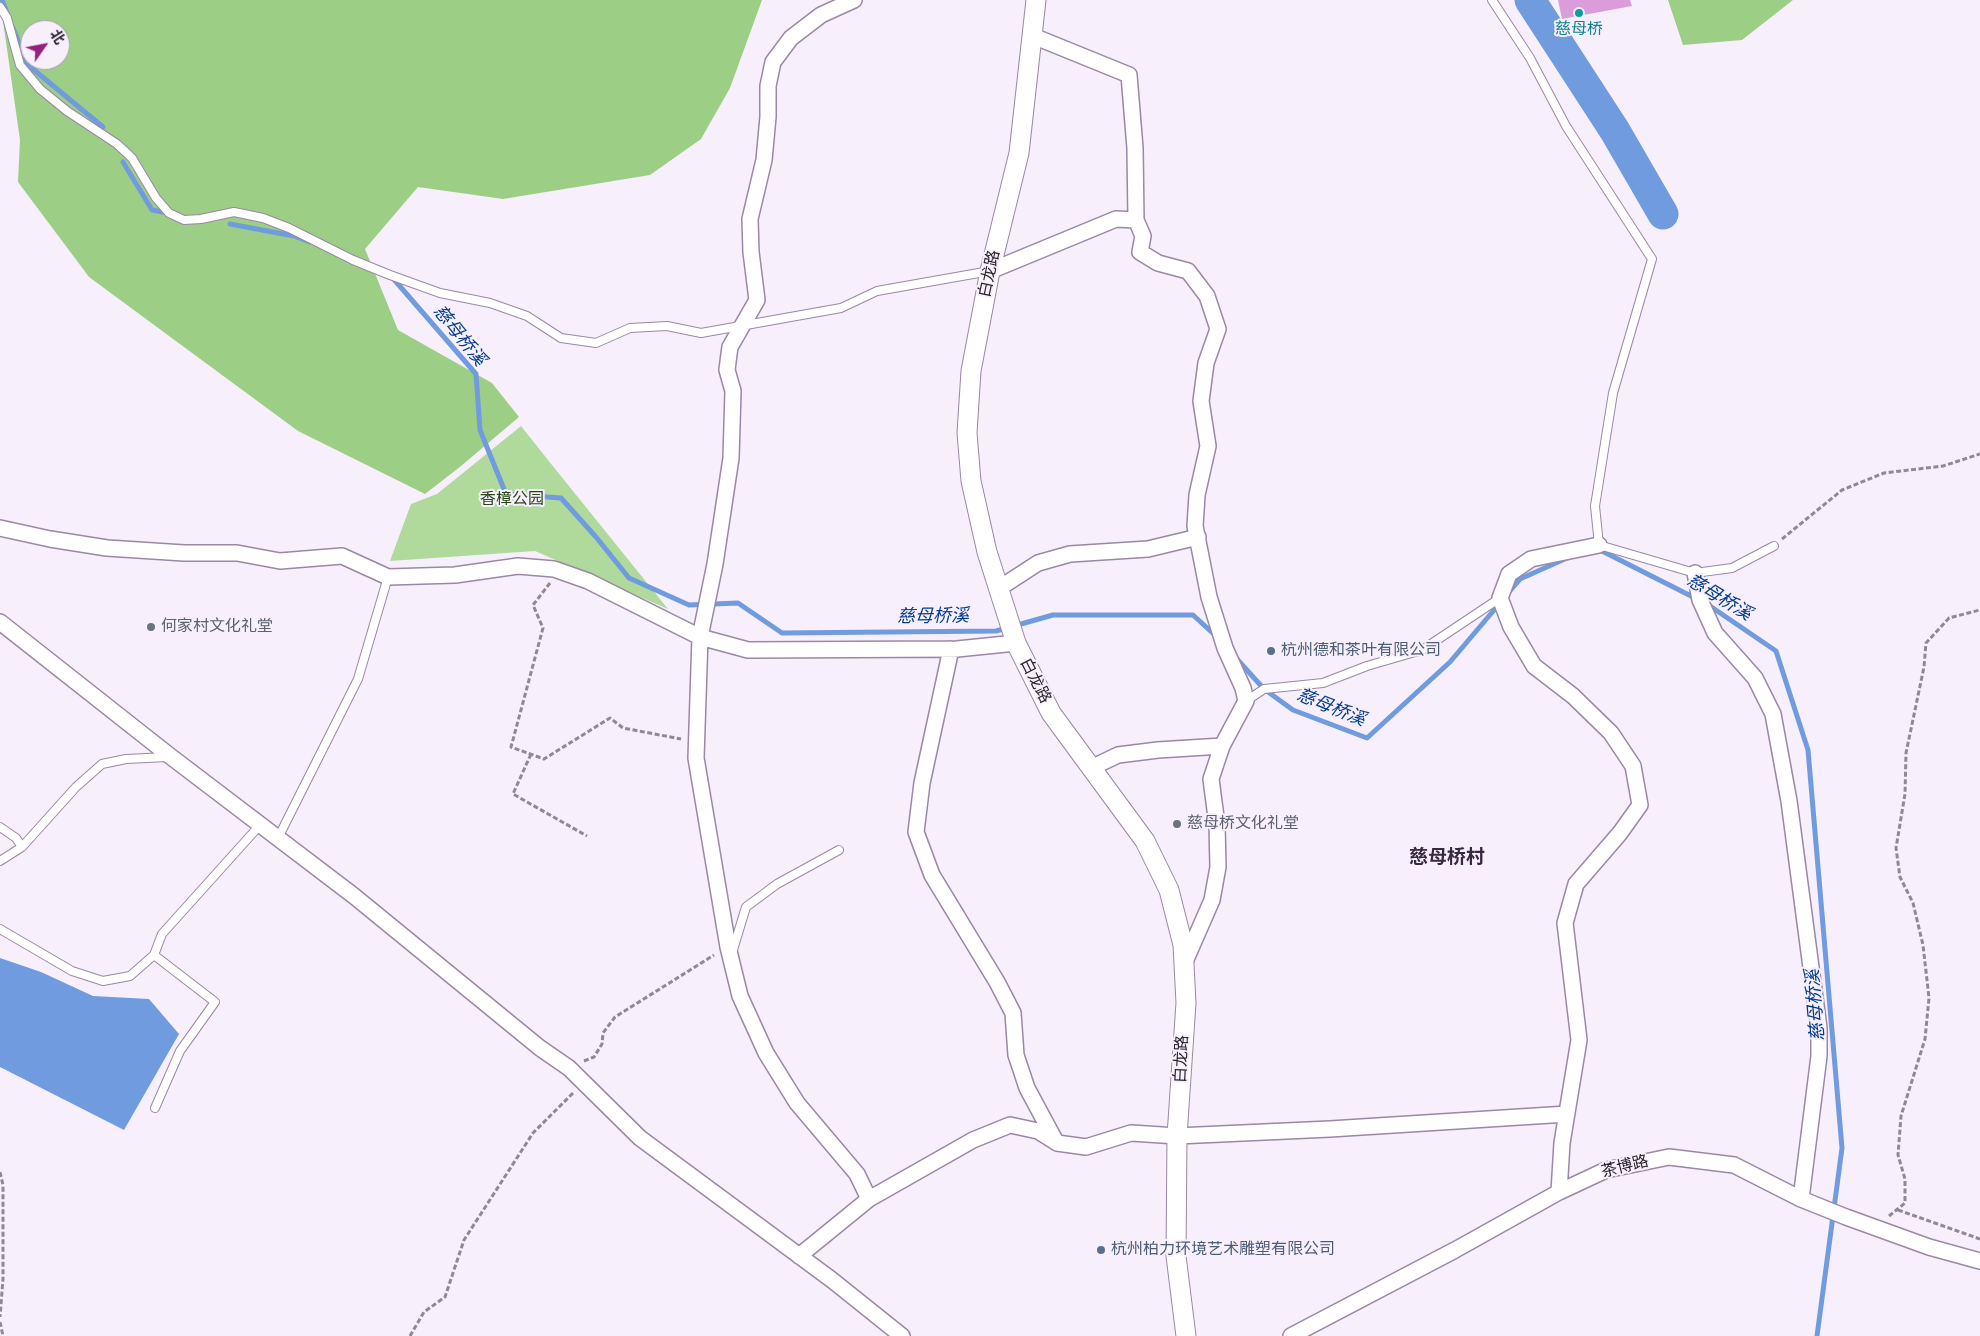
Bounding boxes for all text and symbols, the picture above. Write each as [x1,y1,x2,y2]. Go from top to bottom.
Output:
marker: 慈母桥 [1573,7,1585,19]
north arrow [20,20,70,70]
place label: 慈母桥 [1555,20,1603,40]
text: 北 [46,27,68,48]
street label: 白龙路 [976,249,1004,299]
water label: 慈母桥溪 [428,301,490,371]
park label: 香樟公园 [480,490,544,510]
water label: 慈母桥溪 [1683,570,1755,626]
water label: 慈母桥溪 [897,606,969,628]
place label: 何家村文化礼堂 [161,617,273,637]
marker: 何家村文化礼堂 [145,621,157,633]
place label: 杭州德和茶叶有限公司 [1281,641,1441,661]
marker: 杭州德和茶叶有限公司 [1265,645,1277,657]
street label: 白龙路 [1016,655,1054,707]
water label: 慈母桥溪 [1294,685,1368,731]
place label: 慈母桥文化礼堂 [1187,814,1299,834]
marker: 慈母桥文化礼堂 [1171,818,1183,830]
district label: 慈母桥村 [1409,847,1485,869]
water label: 慈母桥溪 [1802,968,1830,1042]
street label: 白龙路 [1171,1035,1193,1083]
street label: 茶博路 [1599,1152,1651,1182]
place label: 杭州柏力环境艺术雕塑有限公司 [1111,1240,1335,1260]
marker: 杭州柏力环境艺术雕塑有限公司 [1095,1244,1107,1256]

